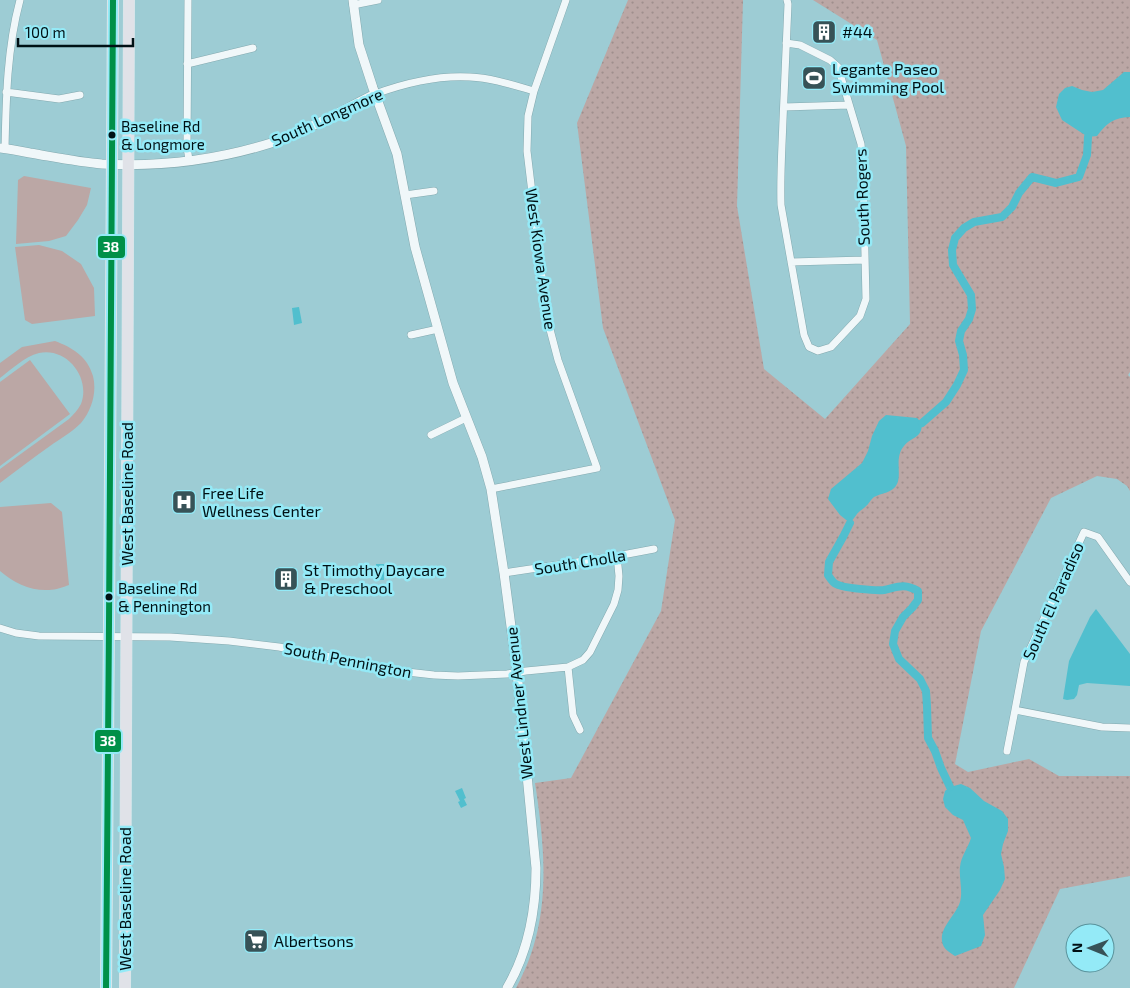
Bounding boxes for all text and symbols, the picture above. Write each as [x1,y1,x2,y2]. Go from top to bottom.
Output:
scale bar [18,15,132,47]
building icon: #44 [811,19,837,45]
place label: #44 [842,22,873,41]
text: 100 m [25,23,66,41]
place label: Legante Paseo Swimming Pool [832,59,944,96]
sports icon: Legante Paseo Swimming Pool [801,65,827,91]
street label: South Longmore [268,84,385,150]
place label: Baseline Rd & Longmore [121,117,205,153]
marker: Baseline Rd & Longmore [107,130,117,140]
street label: South Rogers [850,148,873,246]
street label: West Kiowa Avenue [522,187,561,331]
line badge: 38 [97,235,126,259]
text: 38 [103,238,119,255]
street label: West Baseline Road [117,422,136,566]
place label: Free Life Wellness Center [202,483,321,520]
hospital icon: Free Life Wellness Center [171,489,197,515]
street label: South El Paradiso [1018,539,1087,663]
street label: South Cholla [533,545,627,578]
place label: St Timothy Daycare & Preschool [304,560,445,597]
building icon: St Timothy Daycare & Preschool [273,566,299,592]
place label: Baseline Rd & Pennington [118,579,211,615]
marker: Baseline Rd & Pennington [104,592,114,602]
street label: West Lindner Avenue [501,626,536,780]
street label: South Pennington [283,638,413,681]
line badge: 38 [94,729,122,753]
text: 38 [100,732,116,749]
street label: West Baseline Road [115,827,134,971]
north arrow [1065,923,1115,973]
supermarket icon: Albertsons [243,928,269,954]
place label: Albertsons [274,931,354,950]
text: N [1068,943,1085,953]

